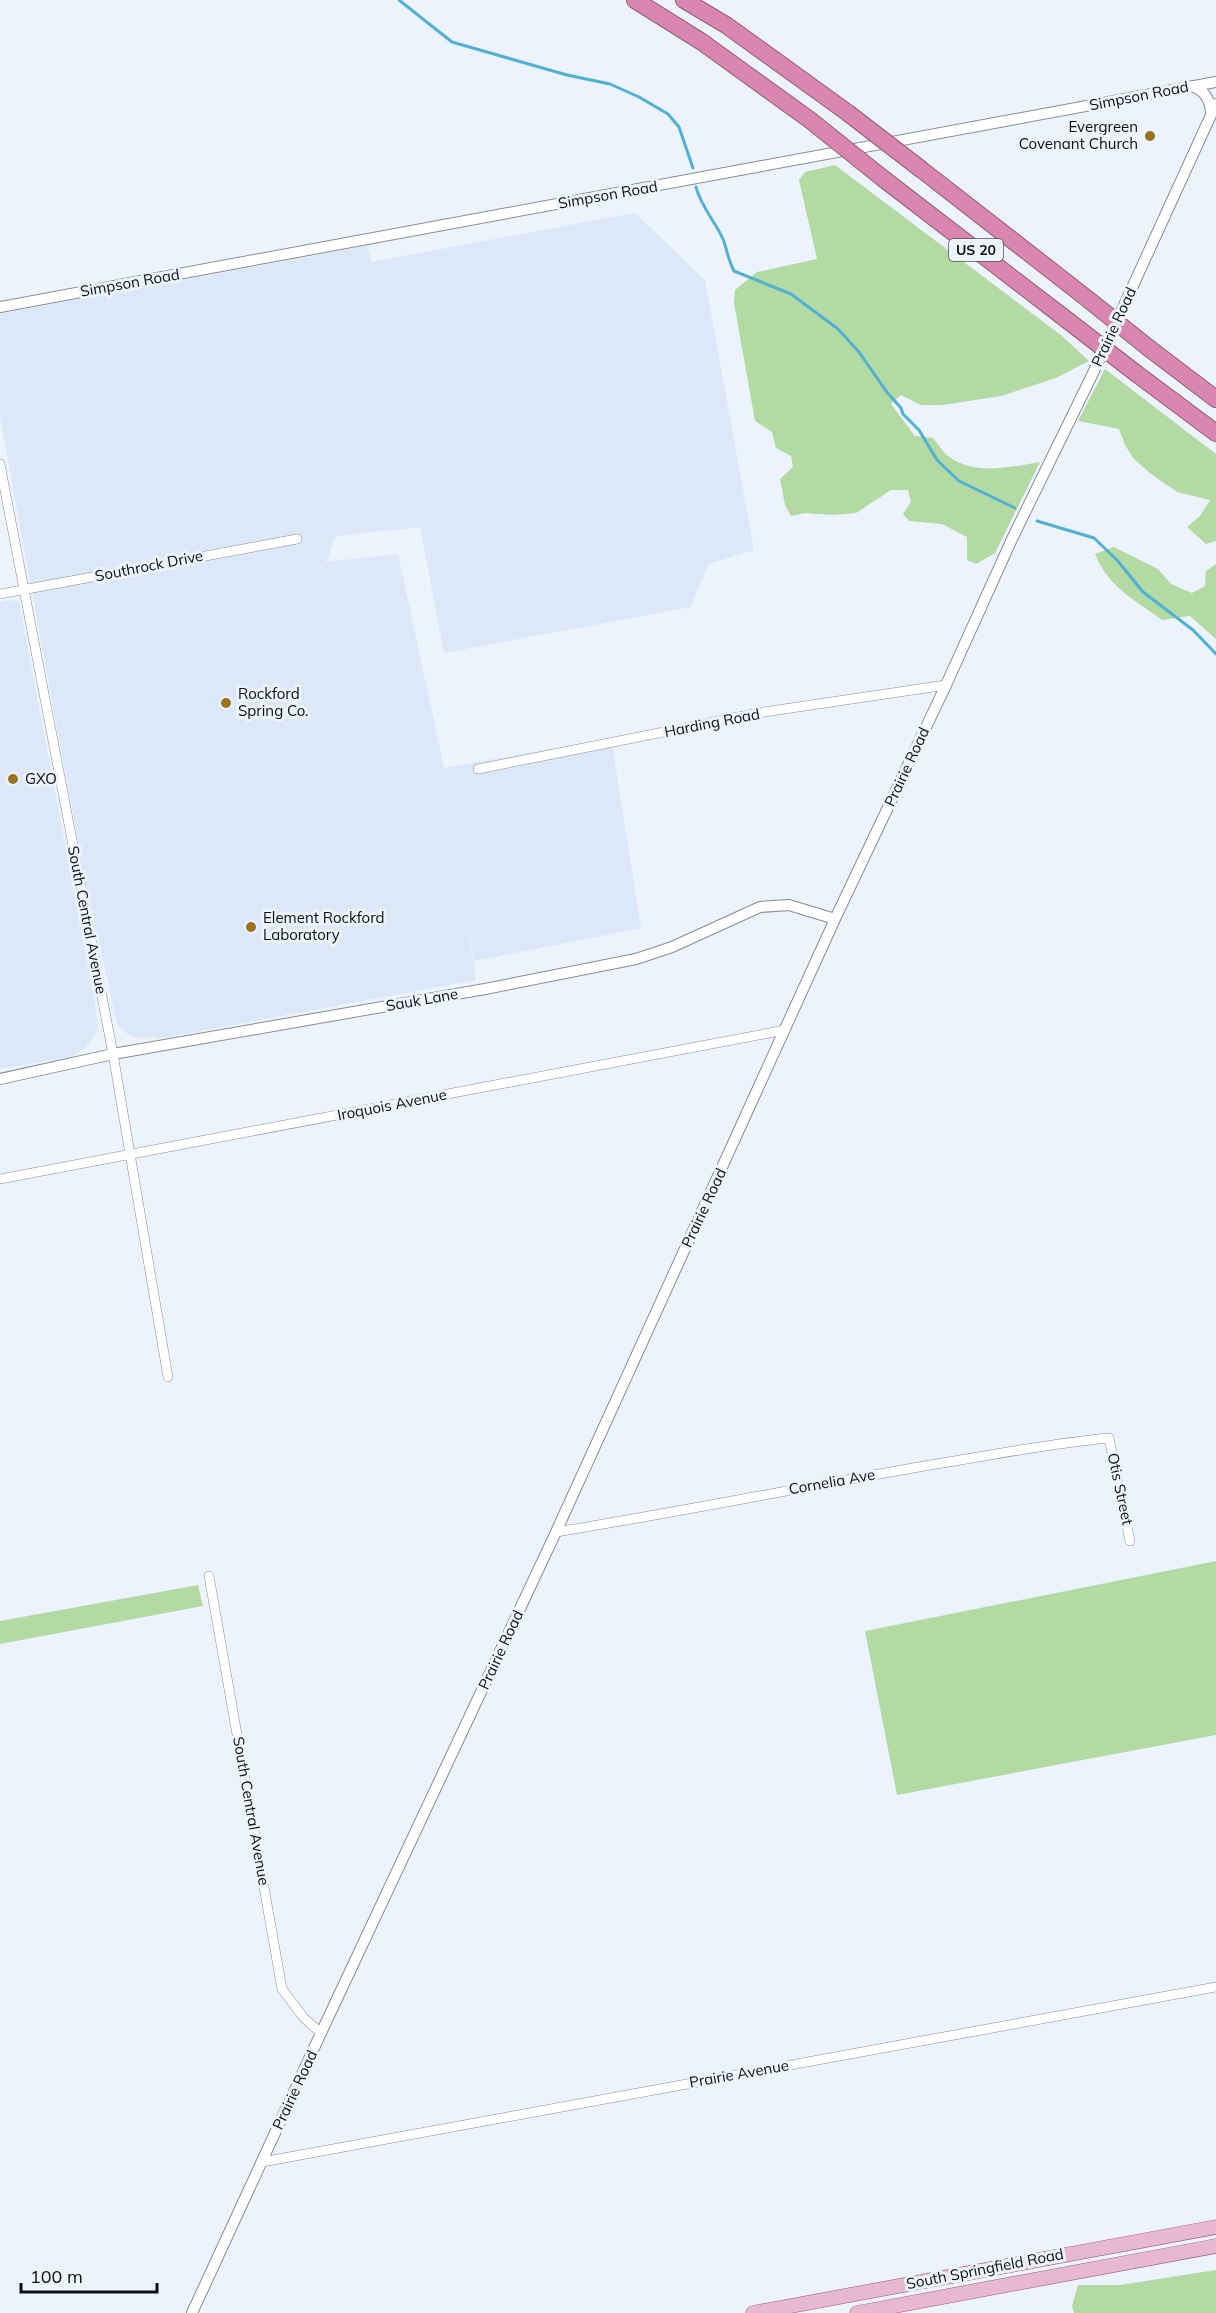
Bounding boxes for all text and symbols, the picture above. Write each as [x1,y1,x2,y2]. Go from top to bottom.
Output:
street label: Simpson Road [1088,77,1190,114]
place label: Evergreen Covenant Church [1019,117,1138,153]
marker: Evergreen Covenant Church [1143,129,1157,143]
street label: Simpson Road [557,176,659,213]
road number: US 20 [949,239,1003,261]
street label: Simpson Road [79,264,181,301]
street label: Prairie Road [1087,284,1140,370]
street label: Southrock Drive [93,546,205,585]
place label: Rockford Spring Co. [238,684,309,720]
marker: Rockford Spring Co. [219,696,233,710]
street label: Harding Road [663,704,761,741]
street label: Prairie Road [880,724,933,810]
place label: GXO [25,769,57,788]
marker: GXO [6,772,20,786]
street label: South Central Avenue [64,844,111,996]
place label: Element Rockford Laboratory [263,908,385,944]
marker: Element Rockford Laboratory [244,920,258,934]
street label: Sauk Lane [384,984,459,1015]
street label: Iroquois Avenue [336,1085,448,1124]
street label: Prairie Road [677,1165,730,1251]
street label: Otis Street [1104,1451,1137,1527]
street label: Cornelia Ave [787,1465,877,1498]
street label: Prairie Road [474,1607,527,1693]
street label: South Central Avenue [229,1735,274,1887]
street label: Prairie Road [268,2047,321,2133]
street label: Prairie Avenue [688,2055,790,2092]
street label: South Springfield Road [905,2244,1065,2293]
scale bar [21,2256,158,2294]
text: 100 m [30,2265,83,2288]

